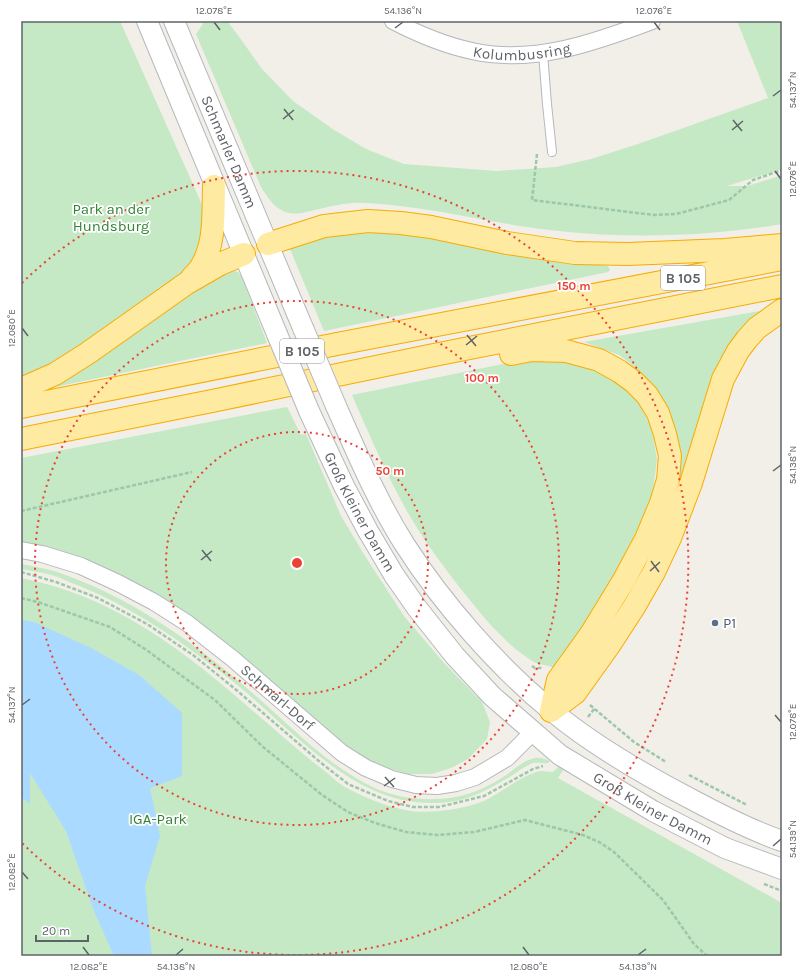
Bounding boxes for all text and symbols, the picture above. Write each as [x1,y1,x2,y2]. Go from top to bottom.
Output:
text: 12.078°E [196,5,232,17]
text: 54.136°N [384,5,422,17]
text: 12.076°E [636,5,672,17]
street label: Kolumbusring [472,39,573,64]
text: 54.137°N [787,71,799,109]
street label: Schmarler Damm [197,93,261,211]
text: 12.076°E [787,161,799,197]
park label: Park an der Hundsburg [73,200,150,235]
road number: B 105 [661,266,705,290]
text: 150 m [557,279,591,293]
text: 12.080°E [6,309,18,347]
road number: B 105 [280,339,324,363]
text: 100 m [465,371,499,385]
text: 54.138°N [787,446,799,484]
street label: Groß Kleiner Damm [320,449,399,575]
text: 50 m [376,464,405,478]
centre of rings [290,556,304,570]
place label: P1 [723,614,736,632]
marker: P1 [710,618,720,628]
street label: Schmarl-Dorf [237,661,319,735]
text: 54.137°N [6,686,18,724]
text: 12.078°E [787,704,799,740]
street label: Groß Kleiner Damm [590,768,715,849]
park label: IGA-Park [129,810,187,828]
text: 54.139°N [787,820,799,858]
text: 12.082°E [6,853,18,891]
scale bar [36,917,88,943]
text: 20 m [42,924,70,938]
text: 12.082°E [70,961,108,973]
text: 54.138°N [157,961,195,973]
text: 12.080°E [510,961,548,973]
text: 54.139°N [619,961,657,973]

